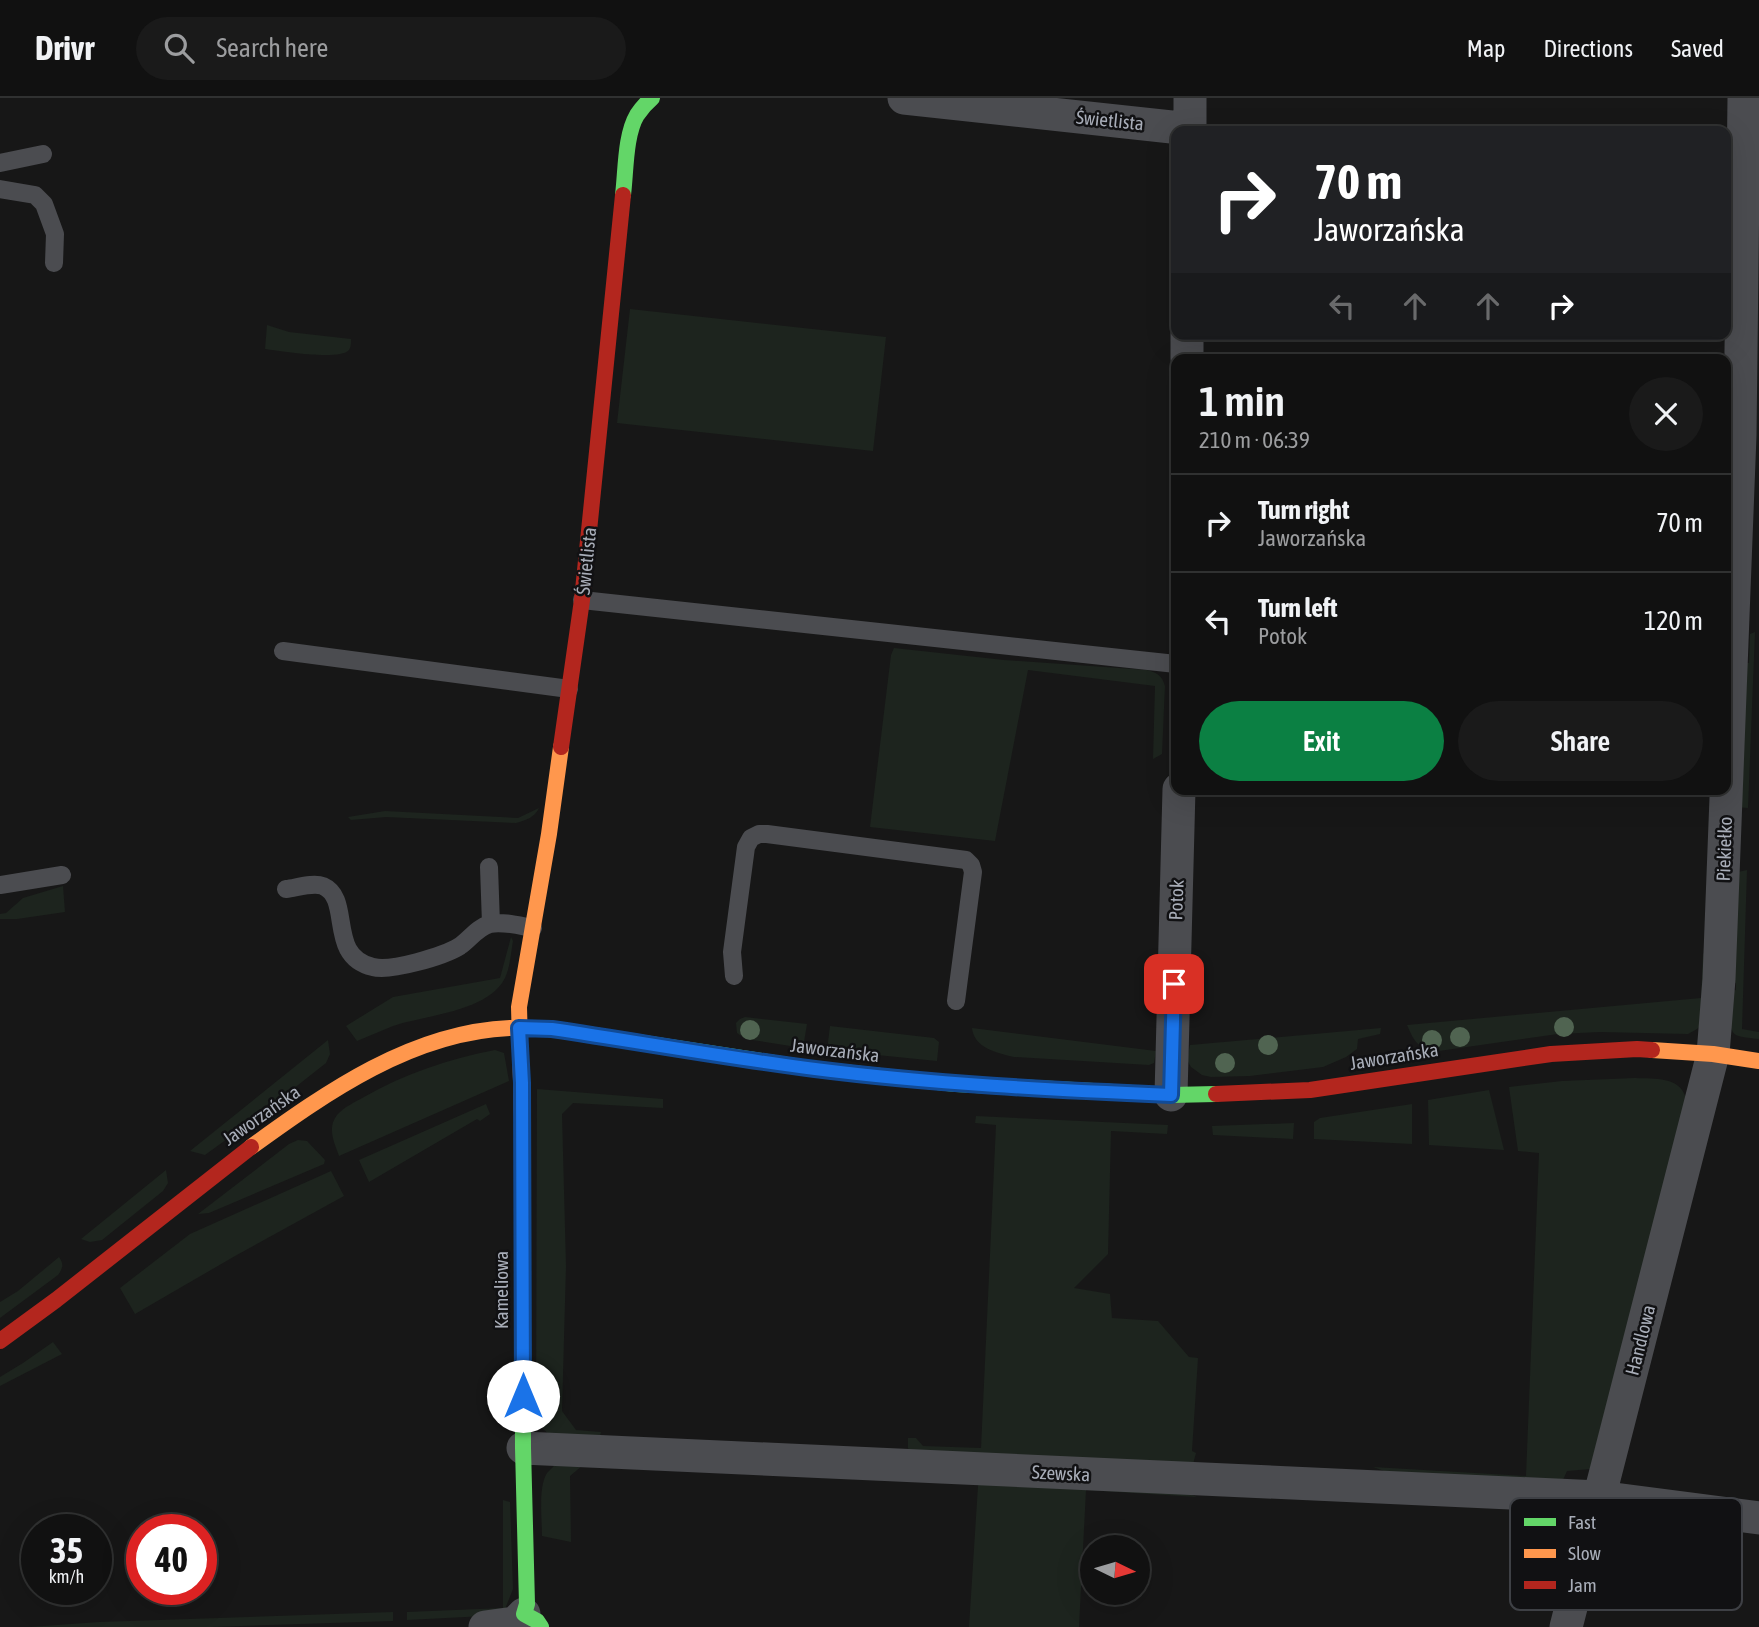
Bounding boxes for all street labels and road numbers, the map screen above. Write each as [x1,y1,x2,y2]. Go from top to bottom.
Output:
street label: Świetlista [1075,106,1145,134]
street label: Świetlista [572,526,600,596]
street label: Piekiełko [1712,816,1736,882]
street label: Potok [1164,879,1188,921]
street label: Jaworzańska [789,1034,881,1066]
street label: Jaworzańska [1348,1038,1440,1074]
street label: Jaworzańska [218,1080,304,1150]
street label: Kameliowa [490,1251,512,1329]
street label: Handlowa [1621,1303,1659,1377]
street label: Szewska [1031,1460,1091,1486]

